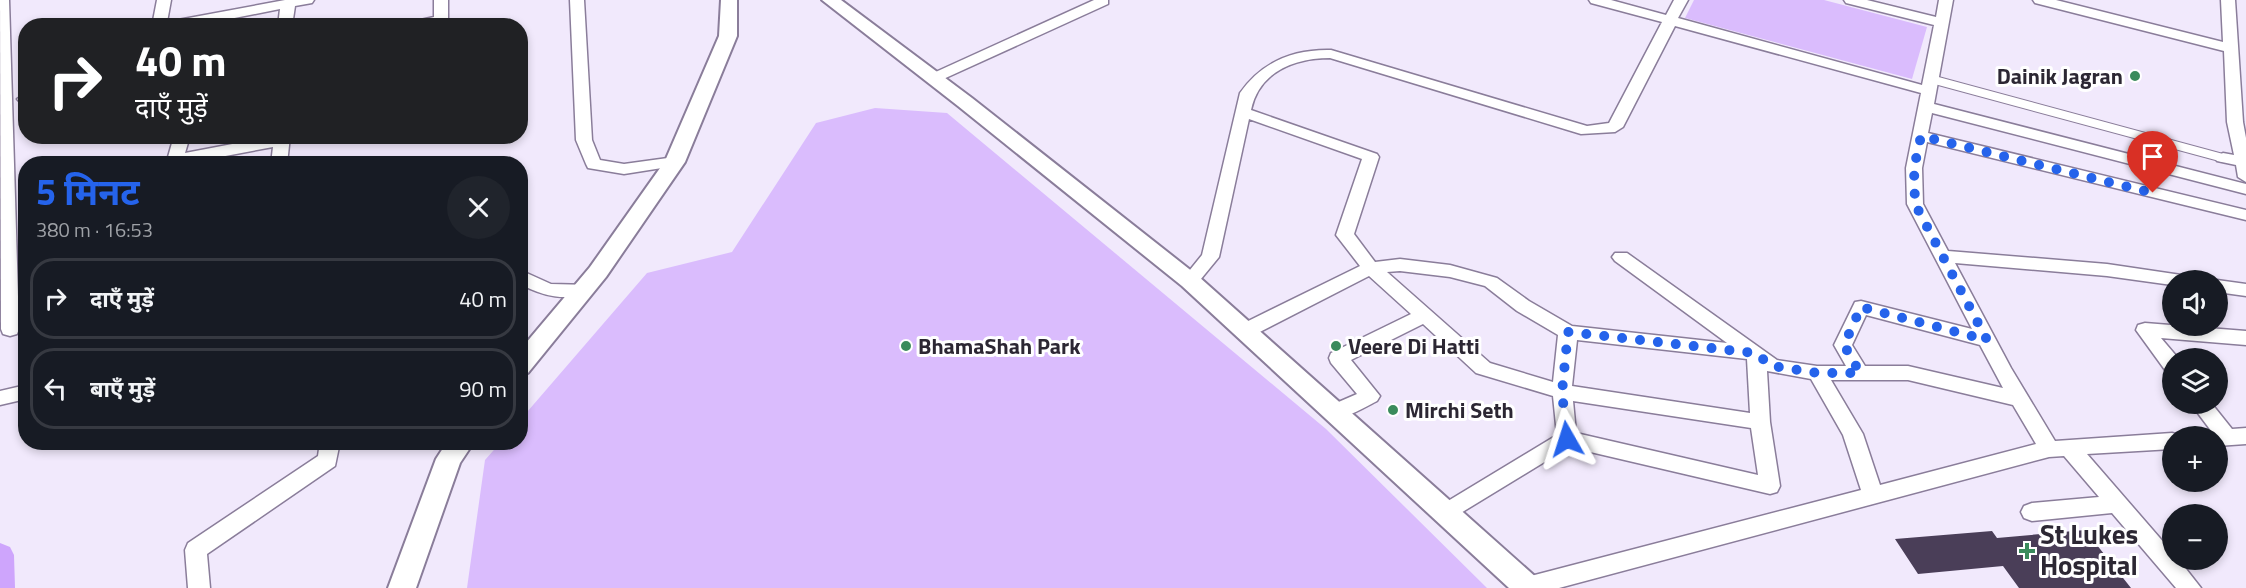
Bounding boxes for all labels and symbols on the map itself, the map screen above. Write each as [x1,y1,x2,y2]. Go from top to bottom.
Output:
place label: Dainik Jagran [1997,59,2123,93]
marker: Dainik Jagran [2128,69,2142,83]
pin [2127,131,2178,193]
place label: BhamaShah Park [918,329,1081,363]
place label: Veere Di Hatti [1348,329,1480,363]
marker: BhamaShah Park [899,339,913,353]
marker: Veere Di Hatti [1329,339,1343,353]
place label: Mirchi Seth [1405,393,1514,427]
marker: Mirchi Seth [1386,403,1400,417]
position arrow [1535,407,1599,471]
place label: St Lukes Hospital [2040,513,2138,585]
marker: St Lukes Hospital [2018,542,2036,560]

